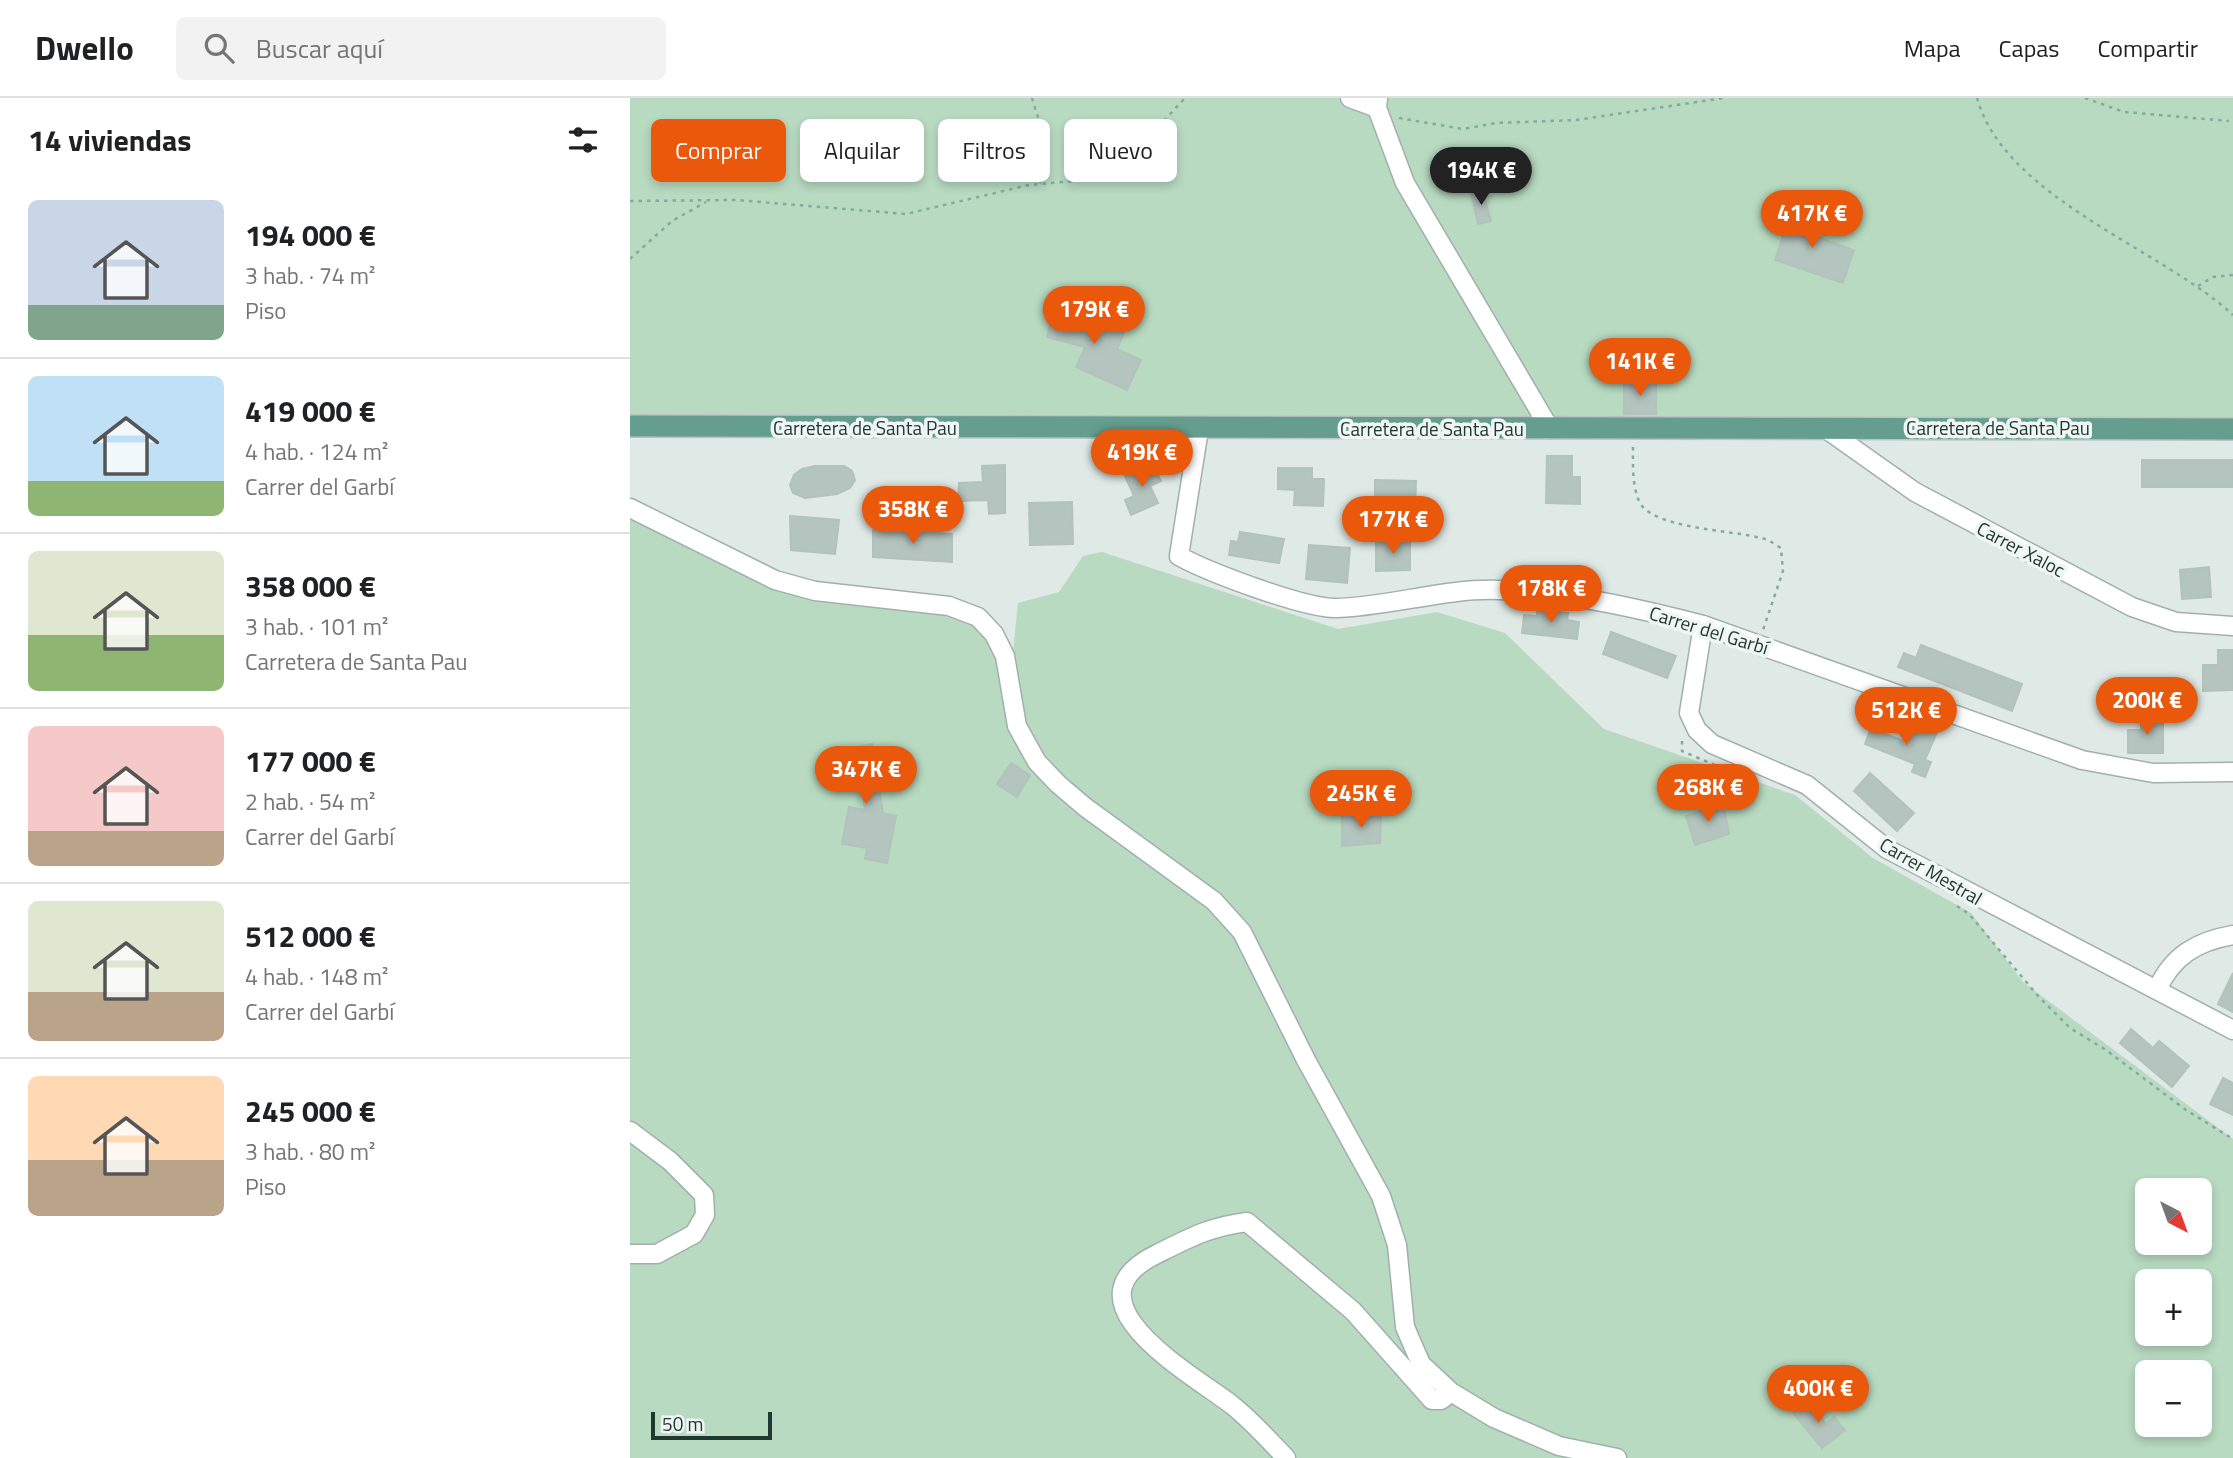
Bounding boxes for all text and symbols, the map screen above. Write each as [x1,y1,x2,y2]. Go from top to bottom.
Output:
search box [176,17,666,80]
text: Dwello [35,23,134,73]
icon: search [200,29,238,67]
text: Buscar aquí [256,29,383,68]
text: Mapa [1904,30,1961,66]
text: Capas [1999,30,2059,66]
text: Compartir [2097,30,2198,66]
text: 14 viviendas [28,117,191,163]
chip: Comprar [651,119,786,182]
chip: Alquilar [800,119,924,182]
chip: Filtros [938,119,1050,182]
chip: Nuevo [1064,119,1177,182]
icon: filters [564,121,602,159]
pin: 194K € [1424,148,1538,207]
text: 194K € [1446,152,1516,187]
pin: 417K € [1755,190,1869,250]
text: 417K € [1777,195,1847,230]
text: 194 000 € [245,212,376,258]
icon: home [84,228,168,312]
text: 3 hab. · 74 m² [245,258,375,293]
pin: 179K € [1037,286,1151,346]
text: 179K € [1059,291,1129,326]
text: Piso [245,293,287,328]
pin: 141K € [1583,338,1697,398]
text: 141K € [1605,343,1675,378]
text: 419 000 € [245,388,376,434]
icon: home [84,404,168,488]
street label: Carretera de Santa Pau [773,413,957,442]
street label: Carretera de Santa Pau [1906,413,2090,442]
street label: Carretera de Santa Pau [1340,414,1524,443]
pin: 419K € [1085,430,1199,489]
text: 4 hab. · 124 m² [245,434,388,469]
text: 419K € [1107,434,1177,469]
text: Carrer del Garbí [245,469,394,504]
pin: 358K € [856,486,970,546]
text: 358K € [878,491,948,526]
pin: 177K € [1336,496,1450,556]
text: 177K € [1358,501,1428,536]
street label: Carrer Xaloc [1972,513,2070,584]
text: 358 000 € [245,563,376,609]
pin: 178K € [1494,566,1608,625]
text: 178K € [1516,570,1586,605]
icon: home [84,579,168,663]
street label: Carrer del Garbí [1646,598,1774,662]
text: 3 hab. · 101 m² [245,609,388,644]
text: Carretera de Santa Pau [245,644,468,679]
pin: 200K € [2090,678,2204,737]
text: 200K € [2112,682,2182,717]
pin: 512K € [1849,688,1963,747]
text: 512K € [1871,692,1941,727]
text: 177 000 € [245,738,376,784]
pin: 347K € [809,746,923,806]
text: 347K € [831,751,901,786]
icon: home [84,754,168,838]
pin: 268K € [1651,764,1765,824]
text: 268K € [1673,769,1743,804]
pin: 245K € [1304,770,1418,830]
text: 245K € [1326,775,1396,810]
text: 2 hab. · 54 m² [245,784,375,819]
text: Carrer del Garbí [245,819,394,854]
street label: Carrer Mestral [1874,829,1988,912]
text: 512 000 € [245,913,376,959]
icon: home [84,929,168,1013]
text: 4 hab. · 148 m² [245,959,388,994]
text: Carrer del Garbí [245,994,394,1029]
text: 245 000 € [245,1088,376,1134]
icon: home [84,1104,168,1188]
text: 3 hab. · 80 m² [245,1134,375,1169]
text: Piso [245,1169,287,1204]
north arrow [2135,1178,2212,1255]
map controls [2135,1178,2212,1437]
button: + [2135,1269,2212,1346]
button: − [2135,1360,2212,1437]
pin: 400K € [1761,1366,1875,1425]
text: 400K € [1783,1370,1853,1405]
scale bar [651,1409,772,1441]
text: 50 m [662,1409,703,1438]

